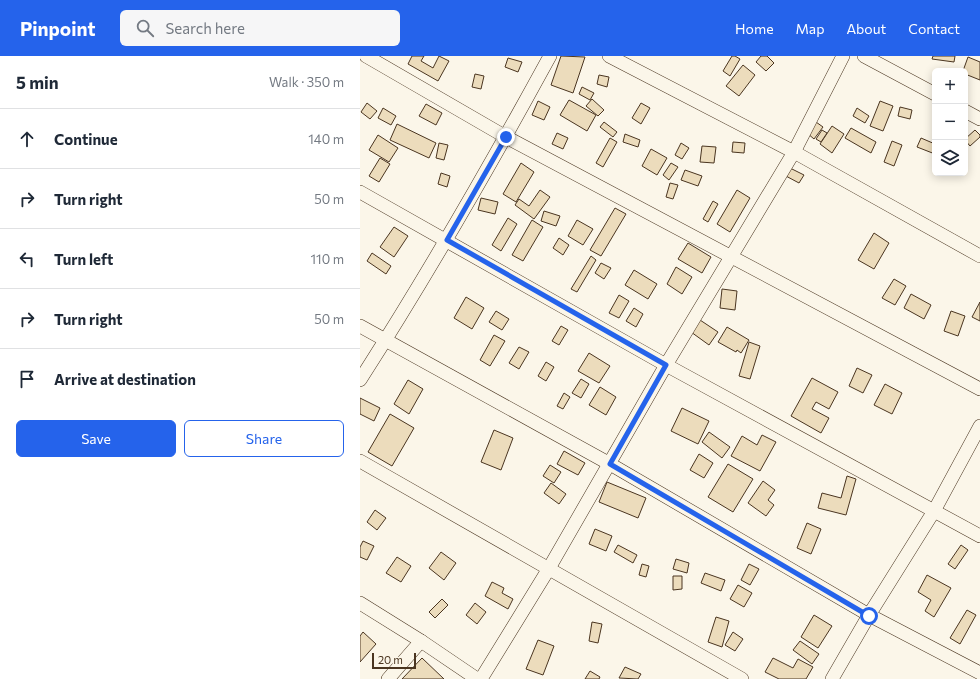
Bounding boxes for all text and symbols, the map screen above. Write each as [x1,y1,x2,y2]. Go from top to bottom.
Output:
search box [120,10,400,46]
text: Pinpoint [20,17,96,40]
icon: search [134,17,156,39]
text: Search here [166,19,245,37]
text: Home [735,20,774,37]
text: Map [796,20,824,37]
text: About [846,20,886,37]
text: Contact [908,20,960,37]
map controls [932,68,968,176]
button: + [932,68,968,104]
text: 5 min [16,72,59,93]
text: Walk · 350 m [269,74,344,90]
button: − [932,104,968,140]
icon: ahead [16,128,38,150]
route end [497,128,515,146]
text: Continue [54,130,118,148]
text: 140 m [308,131,344,147]
button: layers [932,140,968,176]
icon: right [16,188,38,210]
text: Turn right [54,190,123,208]
text: 50 m [314,191,344,207]
icon: left [16,248,38,270]
text: Turn left [54,250,113,268]
text: 110 m [311,251,344,267]
icon: right [16,308,38,330]
text: Turn right [54,310,123,328]
text: 50 m [314,311,344,327]
icon: arrive [16,368,38,390]
text: Arrive at destination [54,370,196,388]
button: Save [16,420,176,457]
button: Share [184,420,344,457]
route start [860,607,878,625]
scale bar [372,651,416,670]
text: 20 m [378,653,403,666]

